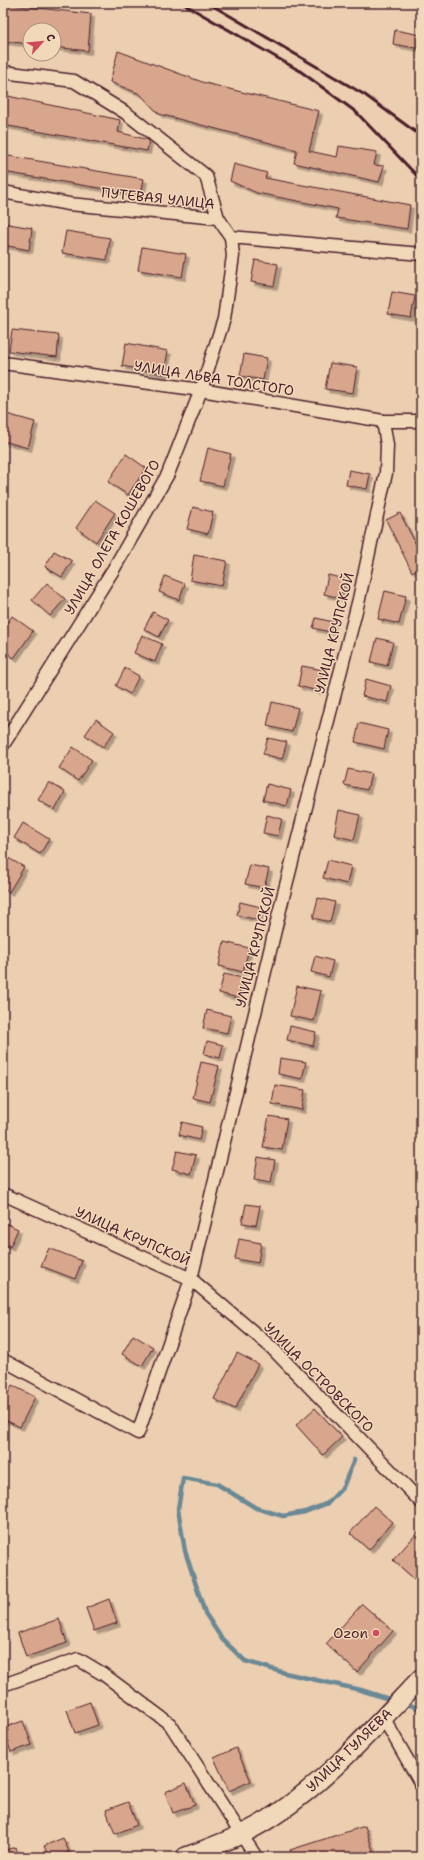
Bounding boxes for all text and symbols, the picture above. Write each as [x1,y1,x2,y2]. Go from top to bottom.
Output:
north arrow [22,22,62,62]
text: С [42,31,59,44]
street label: ПУТЕВАЯ УЛИЦА [100,183,216,213]
street label: УЛИЦА ЛЬВА ТОЛСТОГО [133,356,295,400]
street label: УЛИЦА ОЛЕГА КОШЕВОГО [60,456,164,618]
street label: УЛИЦА КРУПСКОЙ [310,571,358,695]
street label: УЛИЦА КРУПСКОЙ [231,885,279,1009]
street label: УЛИЦА КРУПСКОЙ [73,1203,193,1269]
street label: УЛИЦА ОСТРОВСКОГО [260,1318,378,1436]
place label: Ozon [333,1624,368,1642]
marker: Ozon [371,1628,381,1638]
street label: УЛИЦА ГУЛЯЕВА [302,1704,396,1796]

